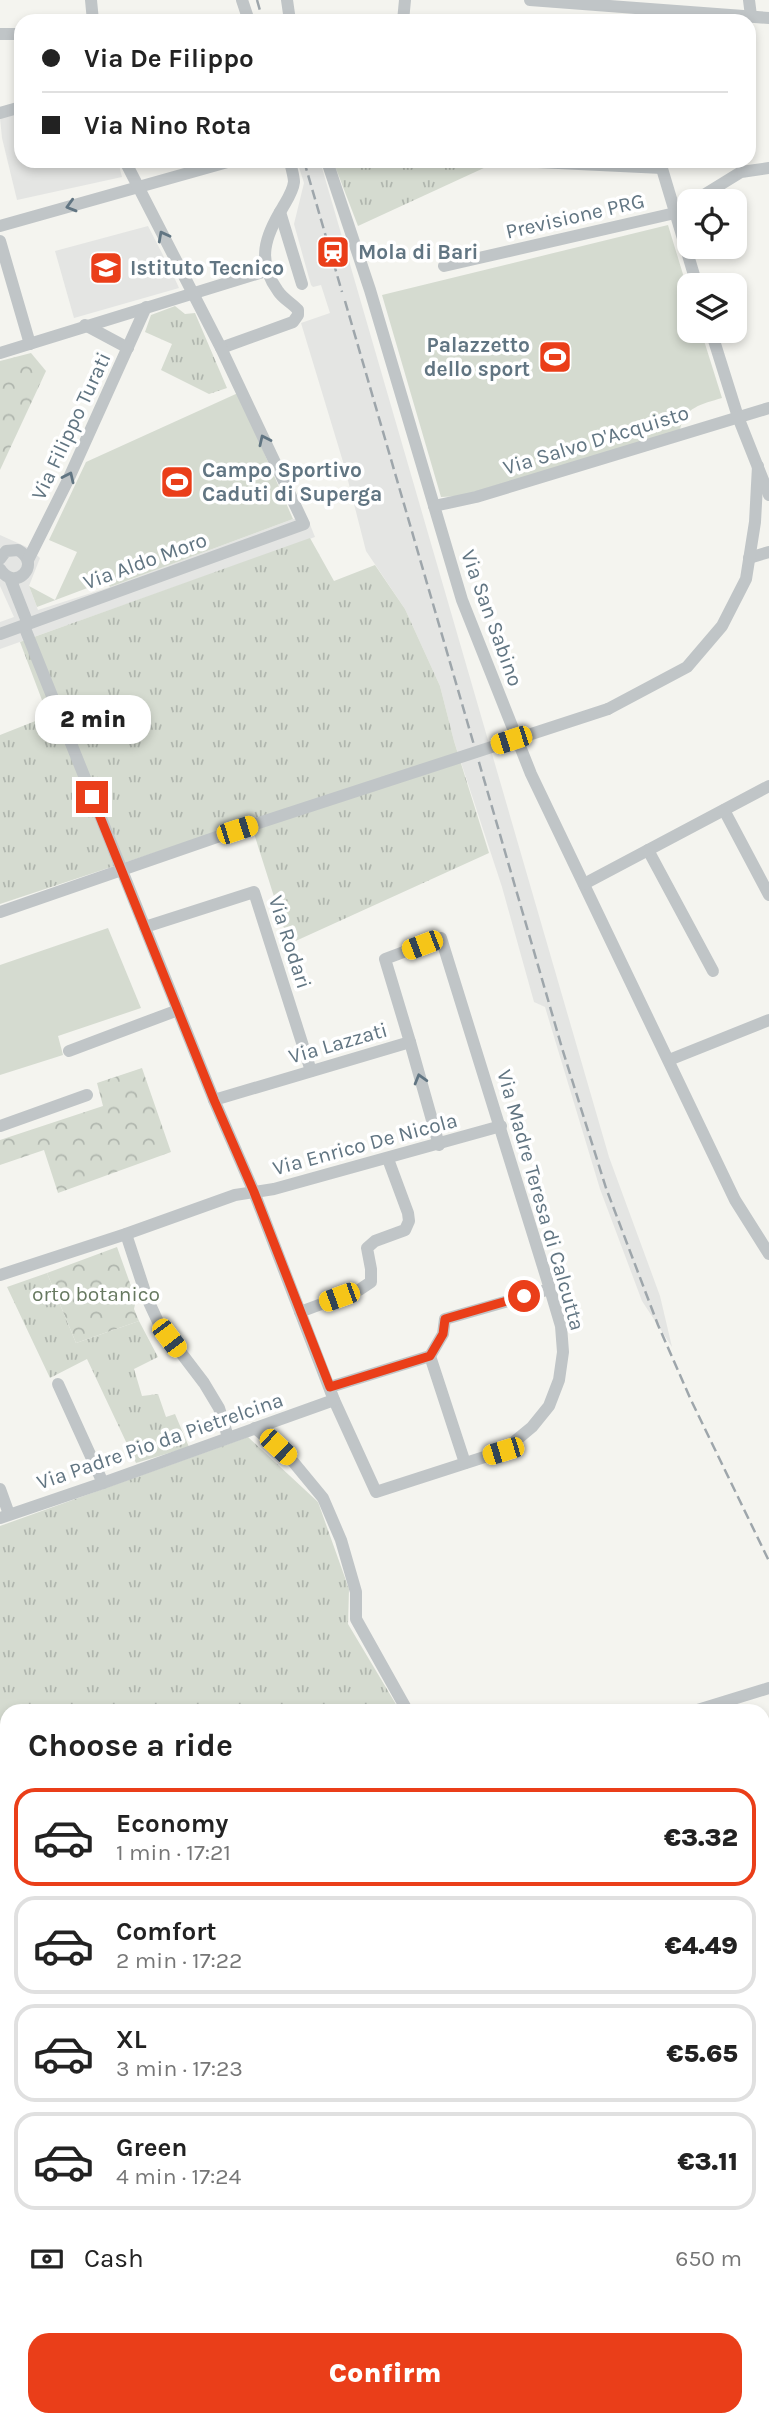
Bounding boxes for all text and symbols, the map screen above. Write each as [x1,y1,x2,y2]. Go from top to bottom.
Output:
text: Via De Filippo [84,43,254,74]
text: Via Nino Rota [84,110,252,141]
street label: Previsione PRG [503,188,647,244]
map controls [677,189,747,343]
button: locate [677,189,747,259]
one-way arrow [65,198,77,213]
one-way arrow [157,231,171,243]
station icon: Mola di Bari [314,233,352,271]
place label: Mola di Bari [358,240,478,264]
school or university icon: Istituto Tecnico [87,249,125,287]
place label: Istituto Tecnico [130,256,284,280]
button: layers [677,273,747,343]
place label: Palazzetto dello sport [424,333,530,381]
sports icon: Palazzetto dello sport [536,338,574,376]
street label: Via Filippo Turati [26,348,116,504]
street label: Via Salvo D'Acquisto [500,400,692,480]
one-way arrow [259,435,273,447]
place label: Campo Sportivo Caduti di Superga [202,458,382,506]
sports icon: Campo Sportivo Caduti di Superga [158,463,196,501]
one-way arrow [61,472,75,484]
street label: Via Aldo Moro [80,528,210,594]
street label: Via San Sabino [456,546,528,690]
callout: 2 min [34,696,150,744]
text: 2 min [60,706,126,733]
car [488,724,535,756]
route end [76,781,108,813]
car [214,814,261,846]
street label: Via Rodari [264,892,316,992]
car [399,928,446,962]
street label: Via Lazzati [286,1017,390,1069]
street label: Via Madre Teresa di Calcutta [492,1067,590,1333]
one-way arrow [414,1073,429,1085]
street label: Via Enrico De Nicola [270,1108,460,1180]
car [316,1280,363,1314]
route start [508,1280,540,1312]
park label: orto botanico [32,1282,160,1306]
car [148,1315,191,1361]
street label: Via Padre Pio da Pietrelcina [34,1387,286,1495]
car [256,1425,301,1469]
car [480,1435,527,1467]
text: Choose a ride [28,1727,233,1764]
icon: car [32,1806,95,1869]
text: Economy [116,1808,228,1839]
text: €3.32 [664,1822,738,1853]
text: 1 min · 17:21 [116,1839,231,1866]
icon: car [32,1914,95,1977]
text: Comfort [116,1916,217,1947]
text: €4.49 [665,1930,738,1961]
text: 2 min · 17:22 [116,1947,242,1974]
icon: car [32,2022,95,2085]
text: XL [116,2024,147,2055]
text: €5.65 [666,2038,738,2069]
text: 3 min · 17:23 [116,2055,243,2082]
icon: car [32,2130,95,2193]
text: Green [116,2132,188,2163]
text: €3.11 [677,2146,738,2177]
text: 4 min · 17:24 [116,2163,241,2190]
icon: cash [28,2240,66,2278]
text: Cash [84,2243,144,2274]
text: 650 m [675,2245,742,2272]
button: Confirm [28,2333,742,2413]

